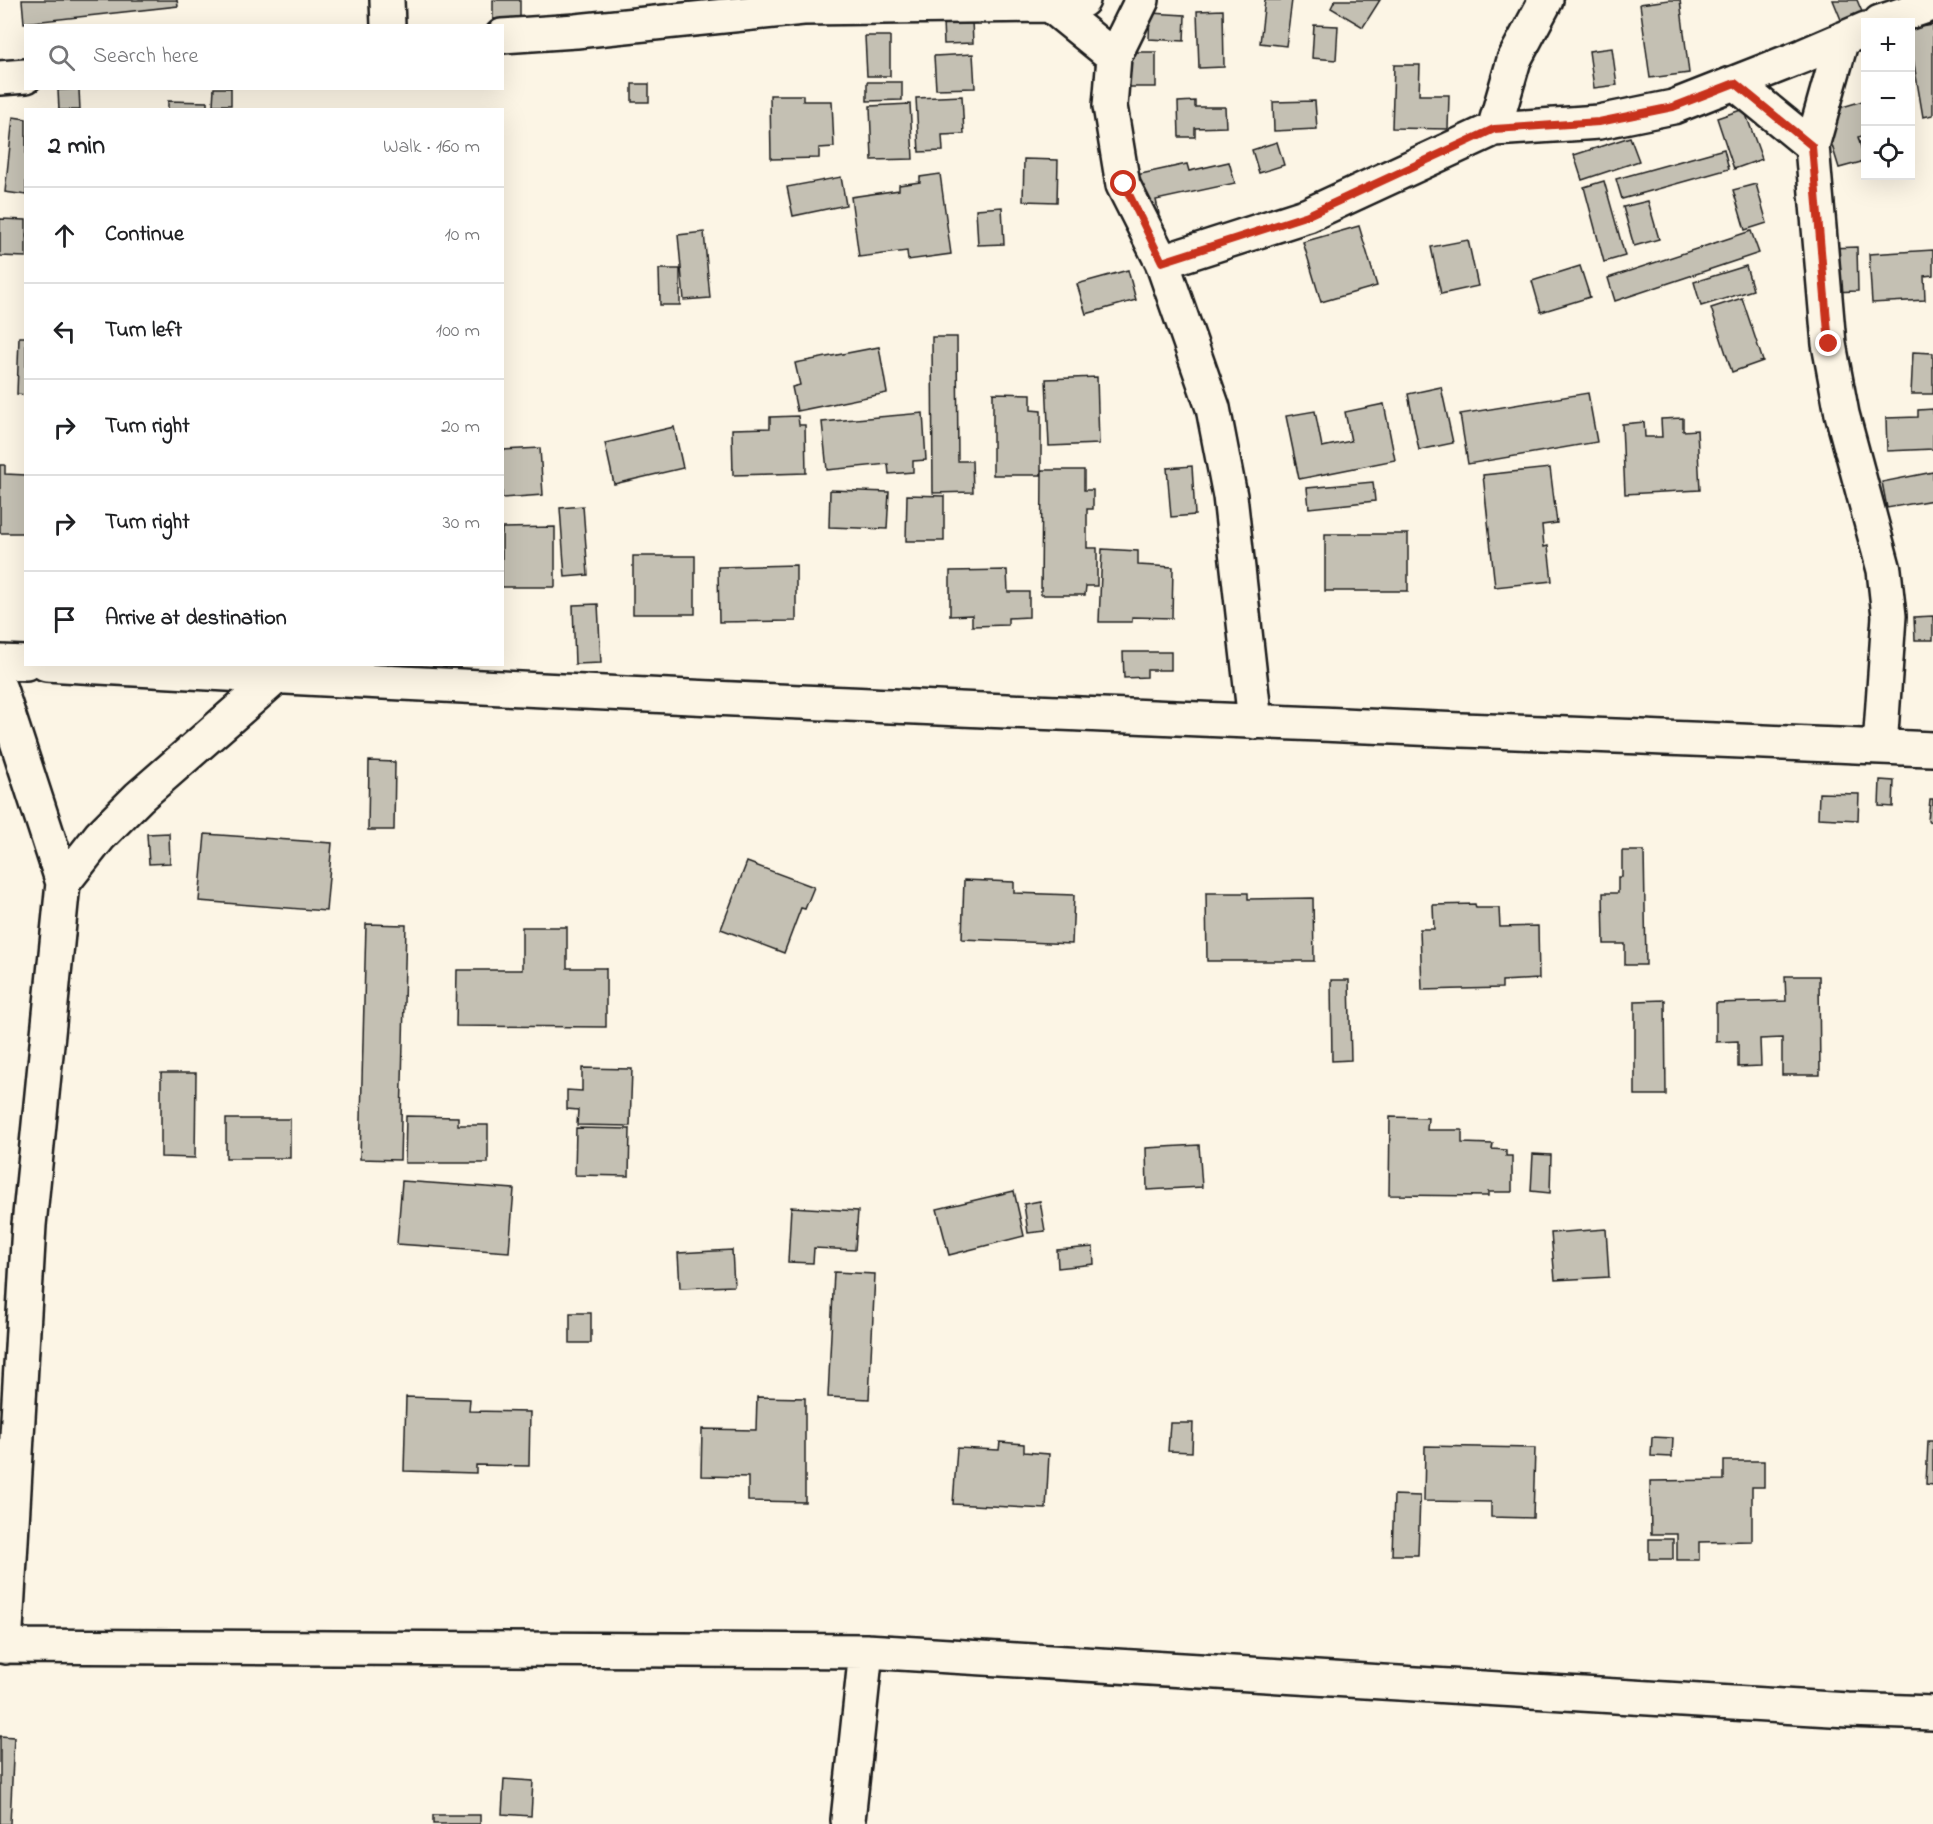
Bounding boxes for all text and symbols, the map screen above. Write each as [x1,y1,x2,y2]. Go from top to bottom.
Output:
map controls [1861,18,1915,180]
button: + [1861,18,1915,72]
search box [24,24,504,90]
icon: search [45,41,78,74]
text: Search here [93,41,198,73]
button: − [1861,72,1915,126]
button: locate [1861,126,1915,180]
text: 2 min [48,128,105,166]
text: Walk · 160 m [383,133,480,162]
route start [1110,170,1136,196]
icon: ahead [48,219,81,252]
text: Continue [105,219,184,251]
text: 10 m [444,221,480,250]
icon: left [48,315,81,348]
text: Turn left [105,315,182,347]
text: 100 m [436,317,480,346]
route end [1815,330,1841,356]
icon: right [48,411,81,444]
text: Turn right [105,411,190,443]
text: 20 m [441,413,480,442]
icon: right [48,507,81,540]
text: Turn right [105,507,190,539]
text: 30 m [443,509,480,538]
icon: arrive [48,603,81,636]
text: Arrive at destination [105,603,287,635]

